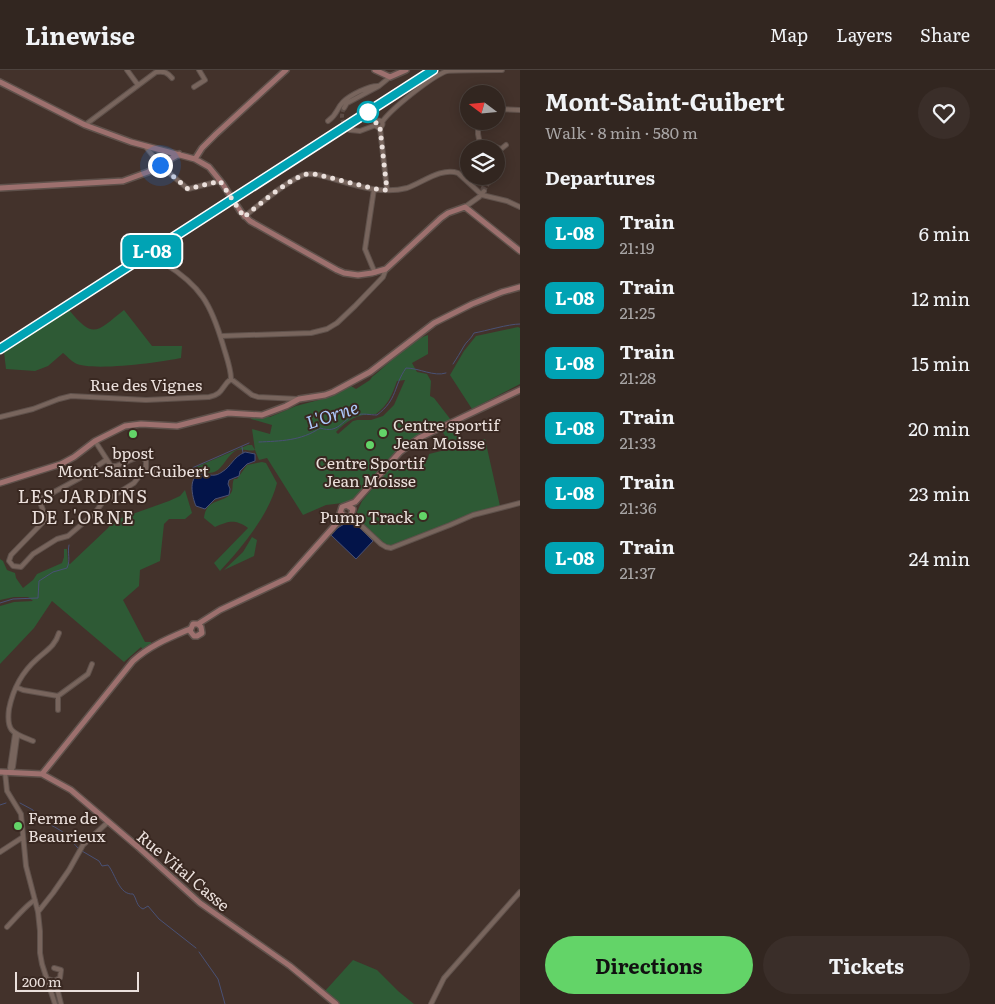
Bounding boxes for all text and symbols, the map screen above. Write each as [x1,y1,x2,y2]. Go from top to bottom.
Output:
text: Linewise [25,17,135,52]
text: Map [770,21,808,48]
text: Layers [836,21,892,48]
text: Share [920,21,970,48]
text: Mont-Saint-Guibert [545,83,785,118]
north arrow [460,85,505,130]
map controls [460,85,505,185]
button: heart [918,87,970,139]
unlabelled marker [357,101,379,123]
text: Walk · 8 min · 580 m [545,120,698,144]
button: layers [460,140,505,185]
your location [148,153,173,178]
text: Departures [545,163,655,191]
text: Train [619,207,675,235]
text: L-08 [555,219,594,246]
text: 6 min [919,219,970,247]
line badge: L-08 [117,235,187,267]
text: 21:19 [619,235,654,259]
text: L-08 [132,237,172,264]
text: Train [619,272,675,300]
text: L-08 [555,284,594,311]
text: 12 min [911,284,970,312]
text: 21:25 [619,300,656,324]
text: Train [619,337,675,365]
text: L-08 [555,349,594,376]
text: 15 min [911,349,970,377]
text: 21:28 [619,365,656,389]
street label: Rue des Vignes [90,372,202,396]
water label: L'Orne [302,393,362,435]
text: Train [619,402,675,430]
place label: Centre sportif Jean Moisse [393,412,501,454]
text: L-08 [555,414,594,441]
text: 20 min [908,414,970,442]
marker: Centre sportif Jean Moisse [377,427,389,439]
marker: bpost Mont-Saint-Guibert [127,428,139,440]
text: 21:33 [619,430,656,454]
marker: Centre Sportif Jean Moisse [364,439,376,451]
place label: bpost Mont-Saint-Guibert [57,440,209,482]
place label: Centre Sportif Jean Moisse [316,450,426,492]
text: Train [619,467,675,495]
text: L-08 [555,479,594,506]
text: 23 min [909,479,970,507]
district label: LES JARDINS DE L'ORNE [18,482,148,530]
text: 21:36 [619,495,657,519]
place label: Pump Track [320,504,413,528]
marker: Pump Track [417,510,429,522]
text: Train [619,532,675,560]
text: L-08 [555,544,594,571]
text: 24 min [909,544,970,572]
text: 21:37 [619,560,656,584]
place label: Ferme de Beaurieux [28,805,106,847]
marker: Ferme de Beaurieux [12,820,24,832]
street label: Rue Vital Casse [132,824,236,916]
button: Directions [545,936,753,994]
button: Tickets [763,936,970,994]
scale bar [15,969,139,992]
text: 200 m [22,971,62,991]

